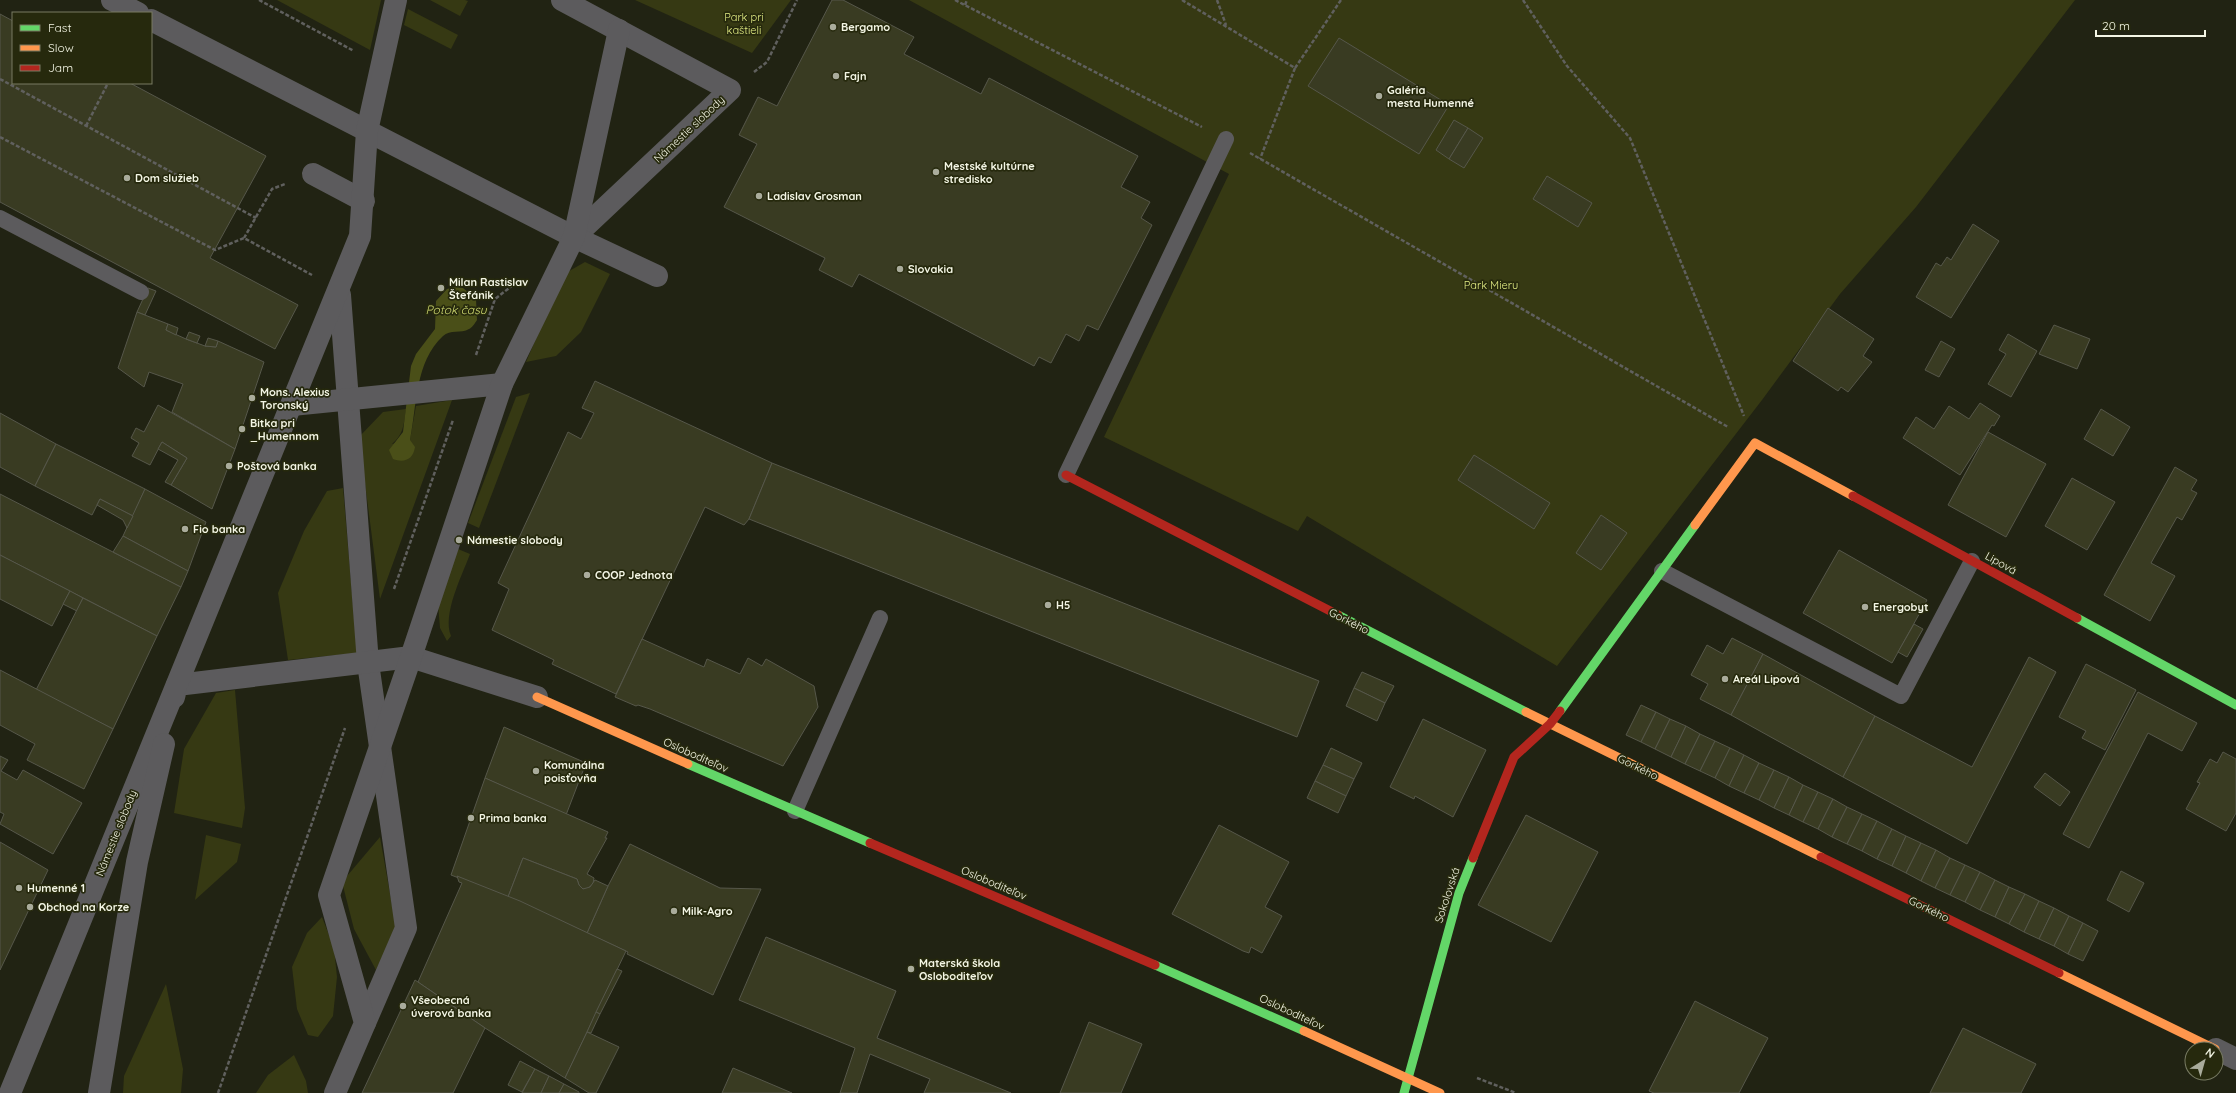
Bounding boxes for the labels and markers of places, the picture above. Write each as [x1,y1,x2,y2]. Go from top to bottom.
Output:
place label: Bergamo [841,20,890,34]
marker: Bergamo [828,22,838,32]
place label: Fajn [844,69,866,83]
marker: Fajn [831,71,841,81]
place label: Galéria mesta Humenné [1387,83,1475,110]
marker: Galéria mesta Humenné [1374,91,1384,101]
place label: Mestské kultúrne stredisko [944,159,1035,186]
marker: Mestské kultúrne stredisko [931,167,941,177]
place label: Dom služieb [135,171,199,185]
marker: Dom služieb [122,173,132,183]
place label: Ladislav Grosman [767,189,862,203]
marker: Ladislav Grosman [754,191,764,201]
place label: Slovakia [908,262,953,276]
marker: Slovakia [895,264,905,274]
place label: Milan Rastislav Štefánik [449,275,528,302]
marker: Milan Rastislav Štefánik [436,283,446,293]
place label: Mons. Alexius Toronský [260,385,330,412]
marker: Mons. Alexius Toronský [247,393,257,403]
place label: Bitka pri _Humennom [250,416,319,443]
marker: Bitka pri _Humennom [237,424,247,434]
place label: Poštová banka [237,459,317,473]
marker: Poštová banka [224,461,234,471]
place label: Fio banka [193,522,245,536]
marker: Fio banka [180,524,190,534]
place label: Námestie slobody [467,533,563,547]
marker: Námestie slobody [454,535,464,545]
place label: COOP Jednota [595,568,673,582]
marker: COOP Jednota [582,570,592,580]
place label: H5 [1056,598,1070,612]
marker: H5 [1043,600,1053,610]
place label: Energobyt [1873,600,1928,614]
marker: Energobyt [1860,602,1870,612]
place label: Areál Lipová [1733,672,1800,686]
marker: Areál Lipová [1720,674,1730,684]
place label: Komunálna poisťovňa [544,758,604,785]
marker: Komunálna poisťovňa [531,766,541,776]
place label: Prima banka [479,811,547,825]
marker: Prima banka [466,813,476,823]
place label: Humenné 1 [27,881,85,895]
marker: Humenné 1 [14,883,24,893]
place label: Obchod na Korze [38,900,130,914]
marker: Obchod na Korze [25,902,35,912]
place label: Milk-Agro [682,904,733,918]
marker: Milk-Agro [669,906,679,916]
place label: Materská škola Osloboditeľov [919,956,1000,983]
marker: Materská škola Osloboditeľov [906,964,916,974]
place label: Všeobecná úverová banka [411,993,491,1020]
marker: Všeobecná úverová banka [398,1001,408,1011]

